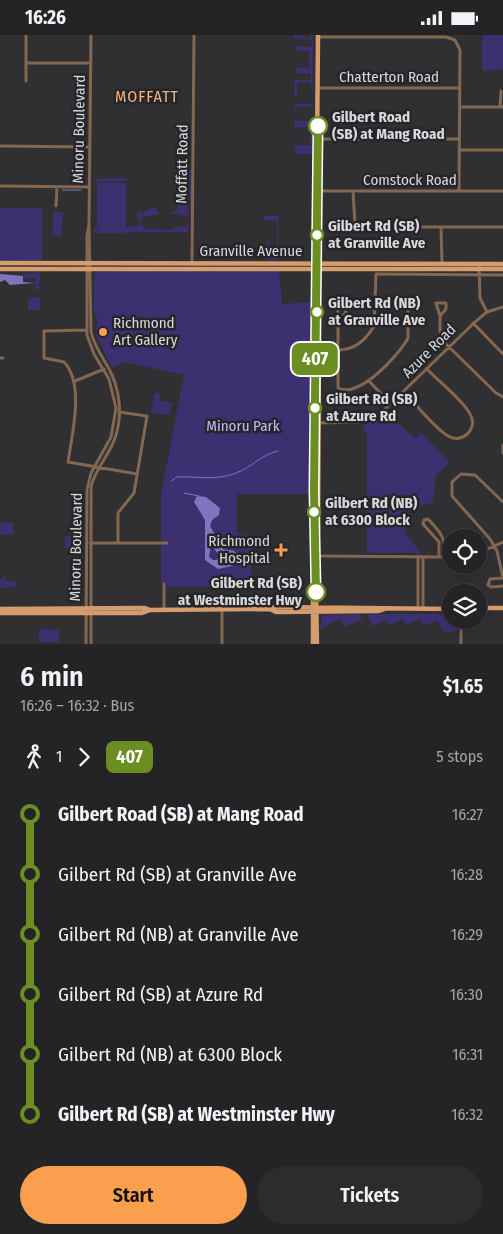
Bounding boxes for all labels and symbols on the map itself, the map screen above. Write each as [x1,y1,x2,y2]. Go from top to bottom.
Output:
street label: Chatterton Road [339,68,439,86]
street label: Minoru Boulevard [69,74,89,184]
district label: MOFFATT [115,87,179,106]
place label: Gilbert Road (SB) at Mang Road [332,108,445,143]
marker: Gilbert Road (SB) at Mang Road [308,116,328,136]
street label: Moffatt Road [172,124,192,204]
street label: Comstock Road [363,171,457,189]
place label: Gilbert Rd (SB) at Granville Ave [328,217,426,252]
marker: Gilbert Rd (SB) at Granville Ave [310,228,324,242]
street label: Granville Avenue [200,242,302,260]
place label: Gilbert Rd (NB) at Granville Ave [328,294,426,329]
marker: Gilbert Rd (NB) at Granville Ave [310,305,324,319]
place label: Richmond Art Gallery [113,314,178,349]
street label: Azure Road [398,320,460,382]
marker: Richmond Art Gallery [97,326,109,338]
line badge: 407 [286,343,344,375]
place label: Gilbert Rd (SB) at Azure Rd [326,390,418,425]
marker: Gilbert Rd (SB) at Azure Rd [308,401,322,415]
park label: Minoru Park [206,417,280,435]
street label: Minoru Boulevard [66,492,86,602]
place label: Gilbert Rd (NB) at 6300 Block [325,494,418,529]
marker: Gilbert Rd (NB) at 6300 Block [307,505,321,519]
place label: Richmond Hospital [208,532,270,567]
marker: Richmond Hospital [274,543,288,557]
place label: Gilbert Rd (SB) at Westminster Hwy [178,574,303,609]
marker: Gilbert Rd (SB) at Westminster Hwy [306,582,326,602]

